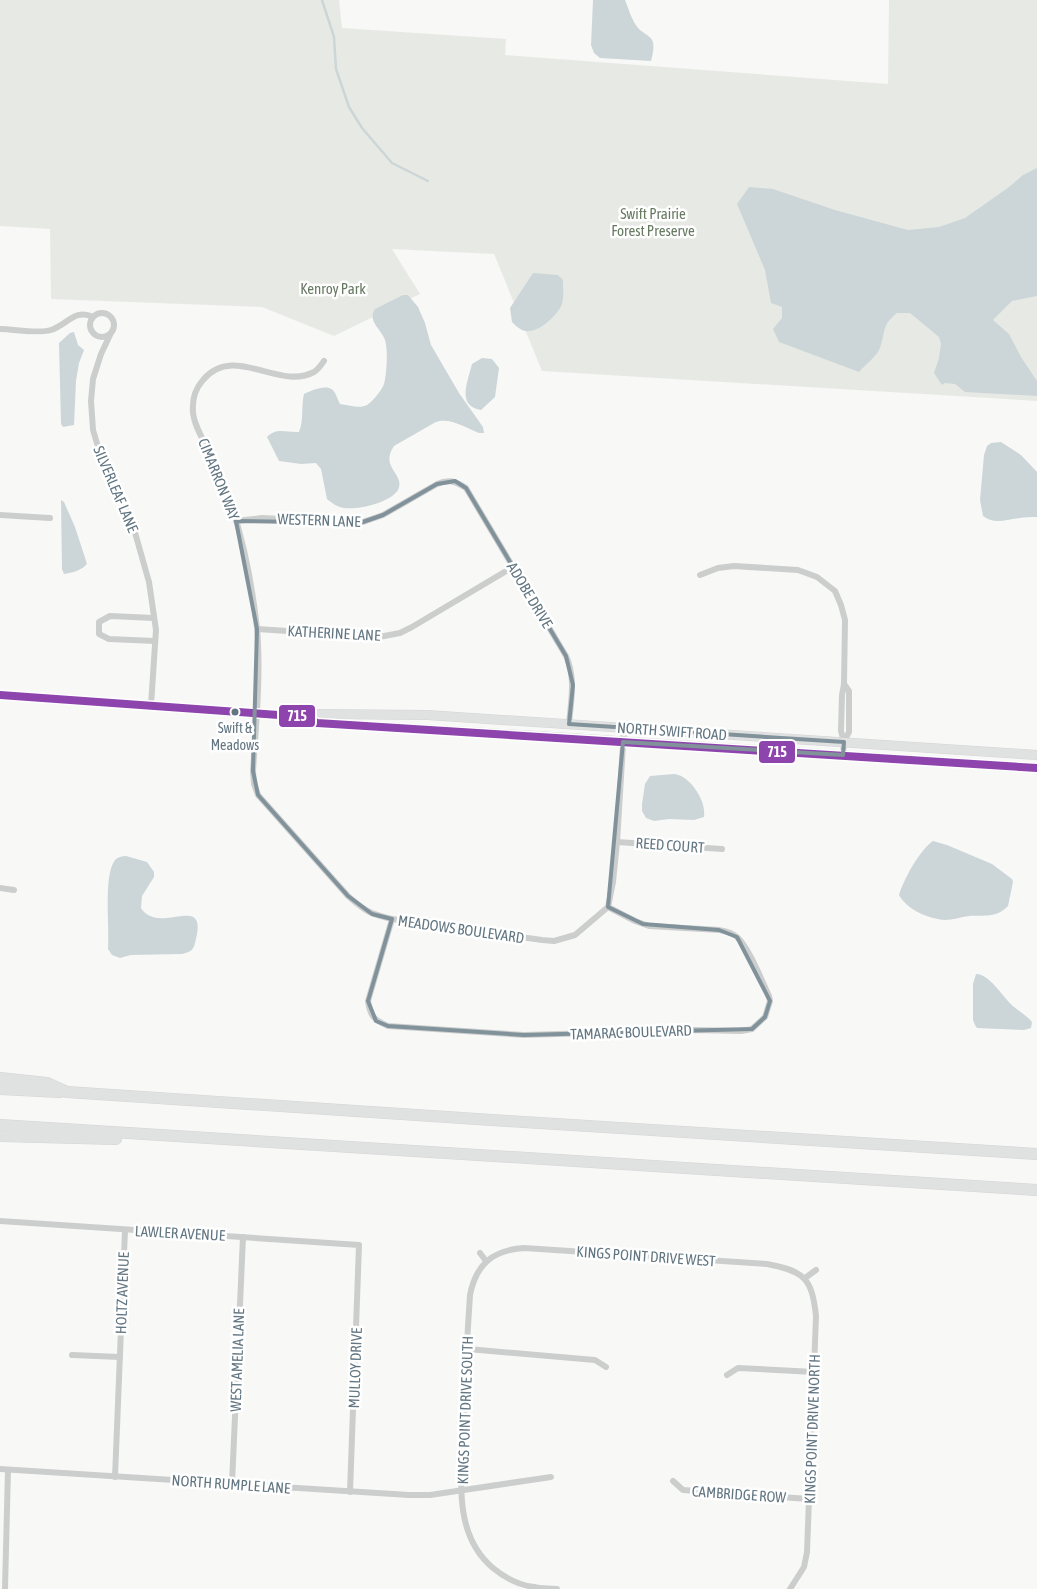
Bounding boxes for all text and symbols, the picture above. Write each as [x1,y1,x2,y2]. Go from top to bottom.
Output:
park label: Swift Prairie Forest Preserve [611,205,695,239]
park label: Kenroy Park [300,280,366,297]
street label: CIMARRON WAY [195,436,243,523]
street label: SILVERLEAF LANE [90,443,142,535]
street label: WESTERN LANE [277,510,362,530]
street label: ADOBE DRIVE [504,559,557,631]
street label: KATHERINE LANE [287,622,381,644]
line badge: 715 [278,704,316,728]
marker: Swift & Meadows [230,707,240,717]
text: 715 [287,708,307,724]
street label: NORTH SWIFT ROAD [617,719,727,743]
place label: Swift & Meadows [211,720,259,753]
line badge: 715 [758,740,796,764]
text: 715 [767,744,787,760]
street label: REED COURT [635,834,705,856]
street label: MEADOWS BOULEVARD [397,912,525,946]
street label: TAMARAC BOULEVARD [570,1021,692,1043]
street label: LAWLER AVENUE [134,1222,226,1244]
street label: KINGS POINT DRIVE WEST [576,1243,717,1269]
street label: HOLTZ AVENUE [112,1251,132,1334]
street label: WEST AMELIA LANE [227,1307,247,1412]
street label: MULLOY DRIVE [345,1327,365,1409]
street label: KINGS POINT DRIVE SOUTH [454,1335,476,1485]
street label: KINGS POINT DRIVE NORTH [801,1354,823,1504]
street label: NORTH RUMPLE LANE [171,1471,291,1497]
street label: CAMBRIDGE ROW [691,1482,787,1506]

